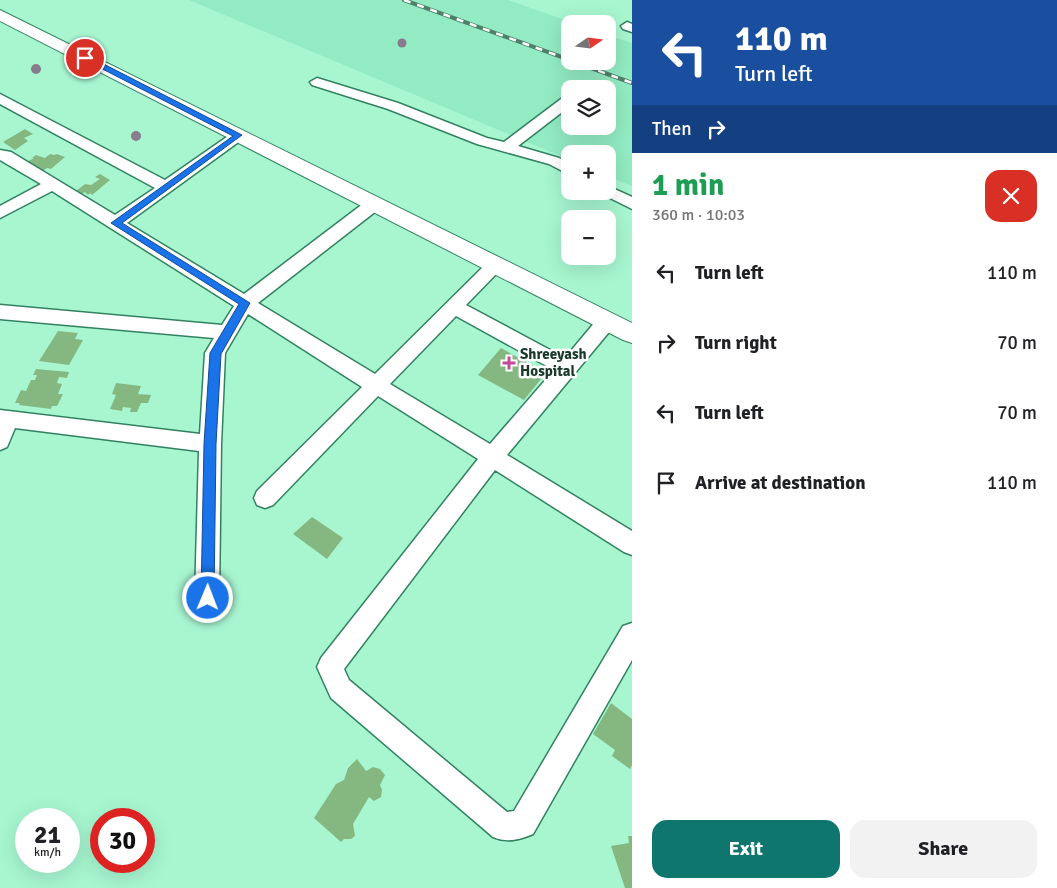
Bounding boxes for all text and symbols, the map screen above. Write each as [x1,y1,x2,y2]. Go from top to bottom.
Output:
north arrow [561,15,616,70]
map controls [561,15,616,265]
text: 110 m [735,17,828,60]
icon: left [652,20,717,85]
pin [64,37,106,79]
icon: arrive [71,44,99,72]
text: Turn left [735,60,813,87]
button: layers [561,80,616,135]
icon: right [702,115,730,143]
text: Then [652,117,692,141]
button: + [561,145,616,200]
text: 1 min [652,167,724,204]
button: close [985,170,1037,222]
text: 360 m · 10:03 [652,205,745,225]
button: − [561,210,616,265]
icon: left [652,259,680,287]
text: Turn left [695,261,764,285]
text: 110 m [987,261,1037,285]
icon: right [652,329,680,357]
text: Turn right [695,331,777,355]
text: 70 m [997,331,1037,355]
place label: Shreeyash Hospital [520,345,587,380]
marker: Shreeyash Hospital [502,356,516,370]
icon: left [652,399,680,427]
text: Turn left [695,401,764,425]
text: 70 m [997,401,1037,425]
icon: arrive [652,469,680,497]
text: Arrive at destination [695,471,866,495]
text: 110 m [987,471,1037,495]
position arrow [181,571,233,623]
speed limit sign: 30 [90,808,155,873]
text: 21 [34,819,61,850]
button: Exit [652,820,840,878]
button: Share [850,820,1037,878]
text: km/h [34,845,61,860]

